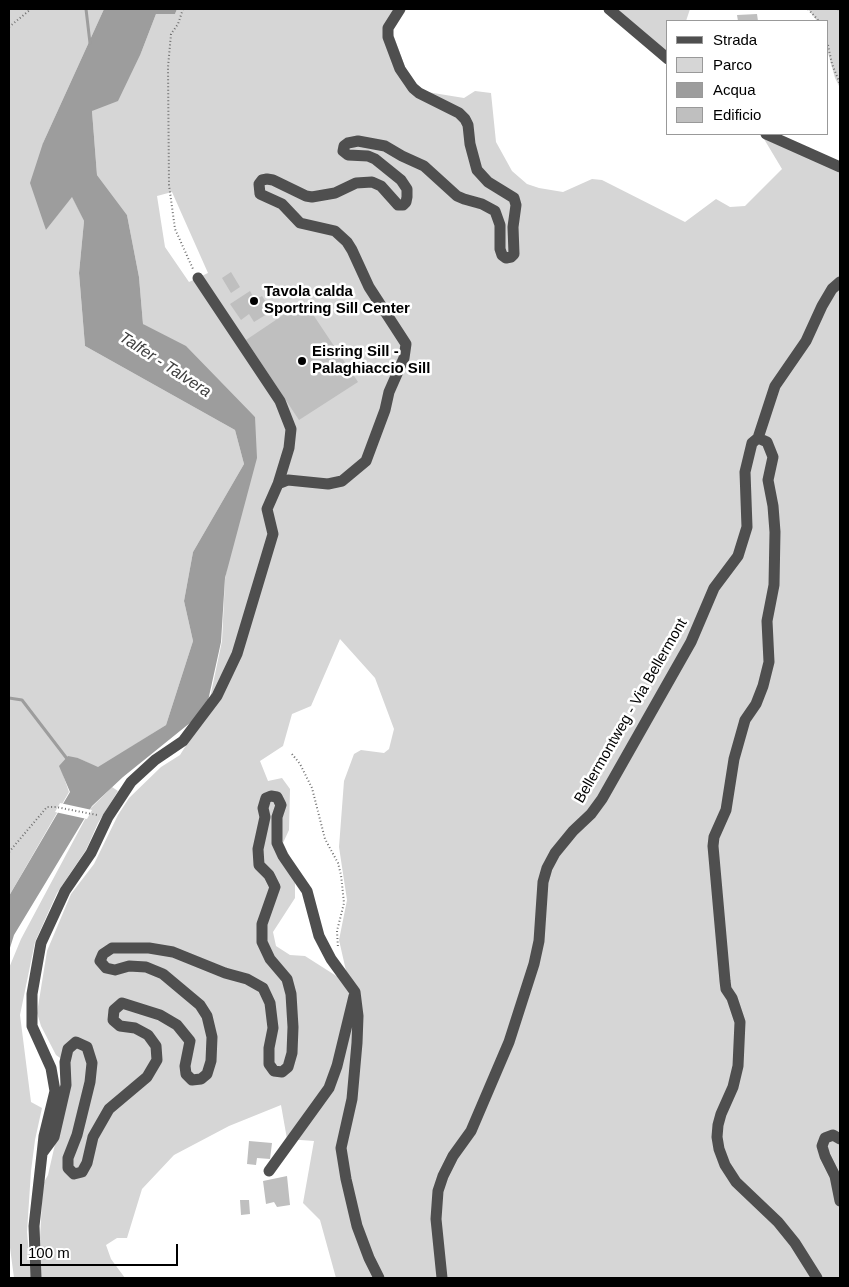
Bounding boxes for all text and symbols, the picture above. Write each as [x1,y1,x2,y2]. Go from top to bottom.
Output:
legend [666,20,829,135]
text: Strada [713,31,757,48]
text: Parco [713,56,752,73]
text: Acqua [713,81,756,98]
text: Edificio [713,106,761,123]
place label: Tavola calda Sportring Sill Center [264,283,410,318]
marker: Tavola calda Sportring Sill Center [248,295,260,307]
water label: Talfer - Talvera [116,328,214,402]
place label: Eisring Sill - Palaghiaccio Sill [312,343,430,378]
marker: Eisring Sill - Palaghiaccio Sill [296,355,308,367]
street label: Bellermontweg - Via Bellermont [571,616,691,806]
scale bar [22,1234,180,1266]
text: 100 m [28,1244,70,1261]

